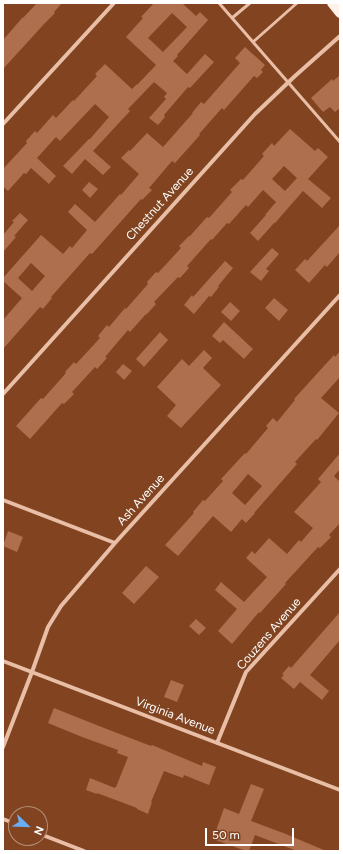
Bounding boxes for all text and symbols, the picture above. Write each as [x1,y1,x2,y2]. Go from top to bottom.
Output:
street label: Chestnut Avenue [123,164,197,244]
street label: Ash Avenue [114,471,168,529]
street label: Couzens Avenue [234,595,304,673]
street label: Virginia Avenue [133,694,217,738]
north arrow [8,806,48,846]
scale bar [207,820,296,846]
text: N [31,824,46,837]
text: 50 m [212,828,240,842]

